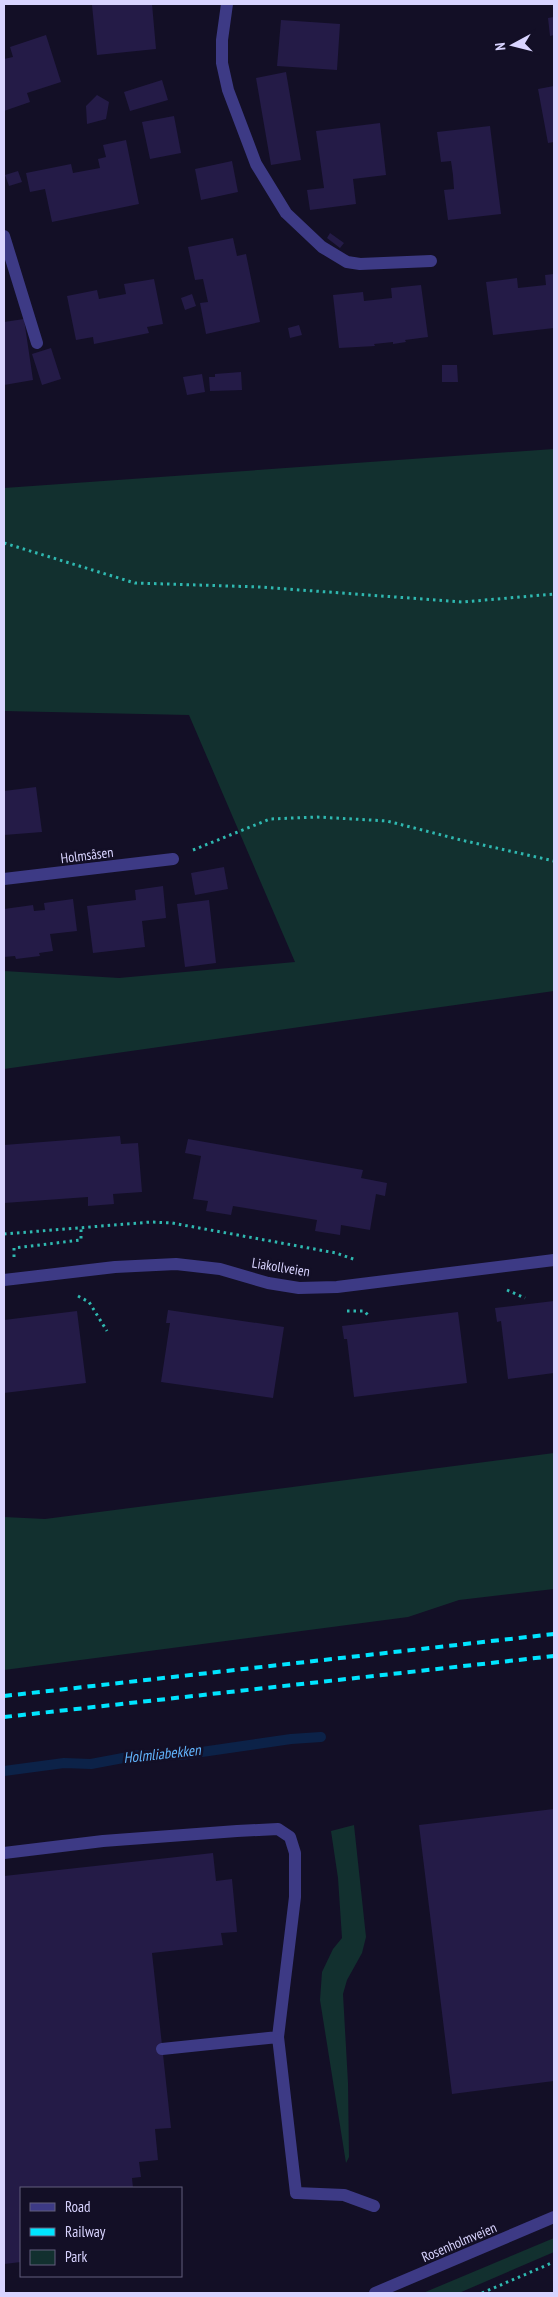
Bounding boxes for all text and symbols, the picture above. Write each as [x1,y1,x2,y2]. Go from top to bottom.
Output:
north arrow [488,20,538,70]
text: N [491,42,509,51]
street label: Holmsåsen [60,843,114,867]
street label: Liakollveien [251,1254,311,1280]
water label: Holmliabekken [122,1740,203,1767]
legend [20,2187,182,2277]
text: Road [65,2197,91,2216]
street label: Rosenholmveien [419,2218,499,2266]
text: Railway [65,2222,106,2241]
text: Park [65,2247,87,2266]

